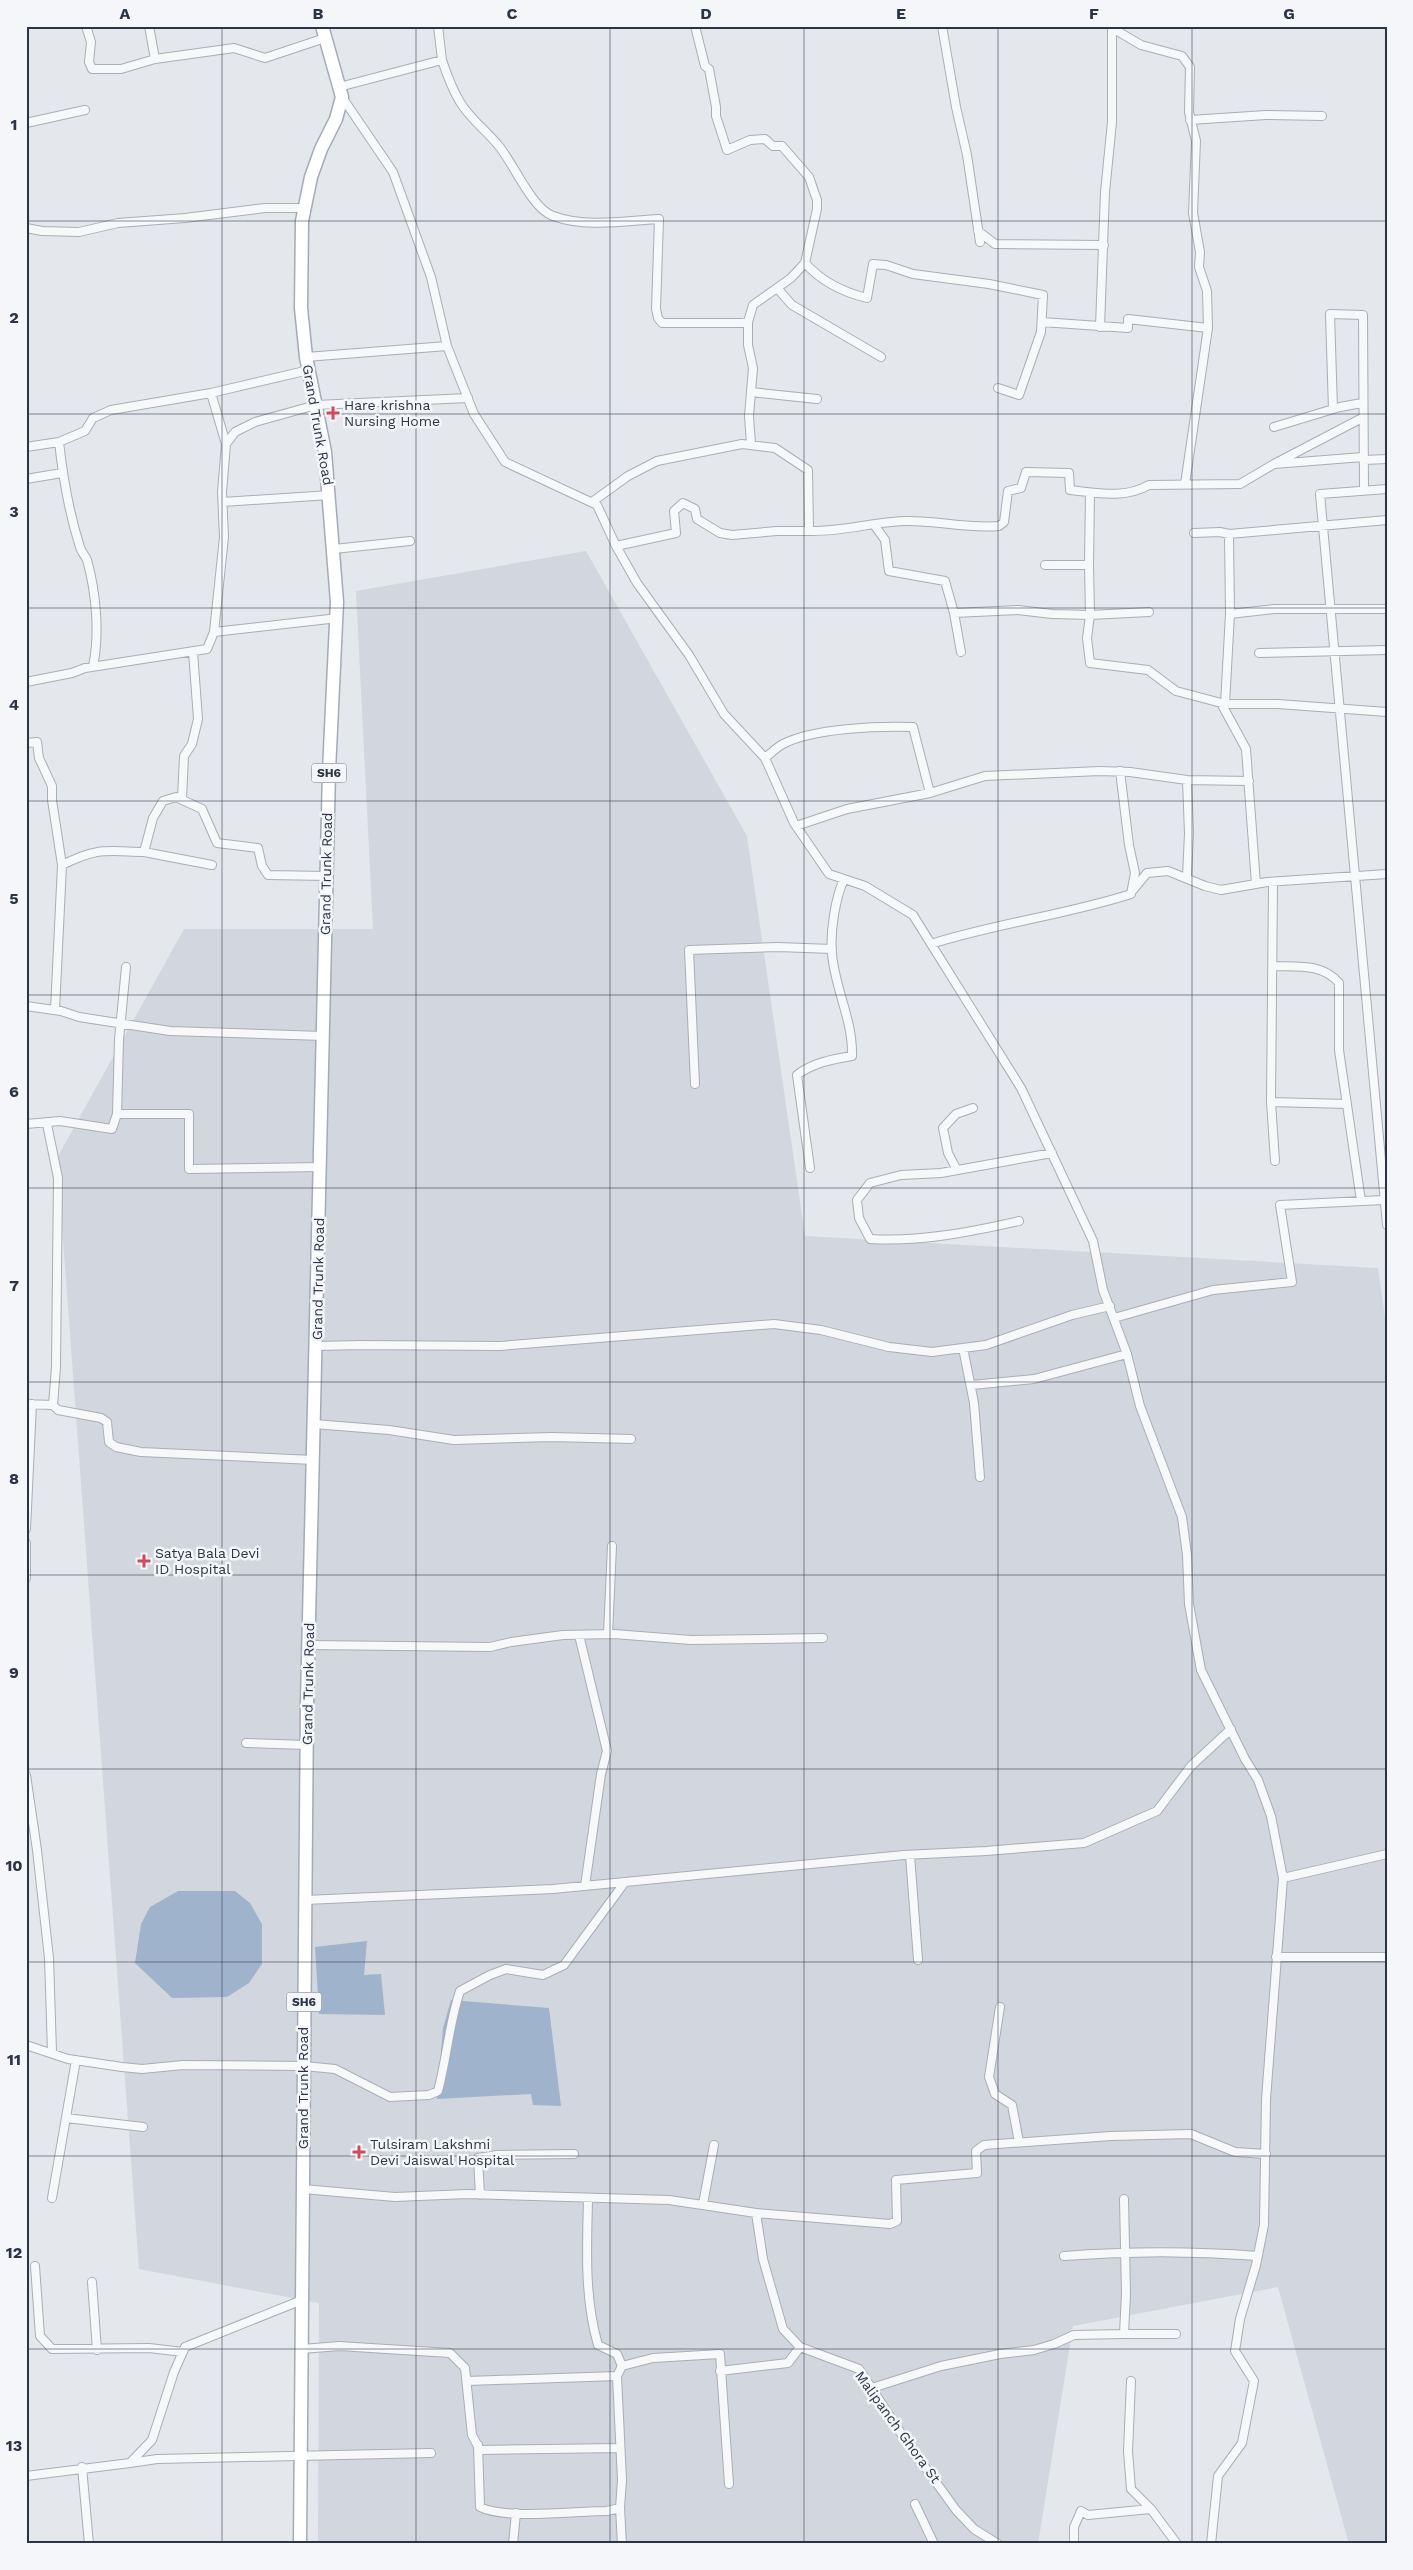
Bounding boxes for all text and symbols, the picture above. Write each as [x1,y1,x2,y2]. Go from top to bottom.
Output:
text: A [120,4,131,23]
text: B [313,4,324,23]
text: C [507,4,518,23]
text: D [700,4,712,23]
text: E [896,4,906,23]
text: F [1089,4,1099,23]
text: G [1283,4,1295,23]
text: 1 [11,115,17,134]
text: 2 [9,308,19,327]
street label: Grand Trunk Road [299,363,337,487]
place label: Hare krishna Nursing Home [344,397,440,429]
marker: Hare krishna Nursing Home [326,406,340,420]
text: 3 [9,502,19,521]
text: 4 [9,695,19,714]
road number: SH6 [312,764,346,782]
street label: Grand Trunk Road [317,813,335,935]
text: 5 [9,889,19,908]
text: 6 [9,1082,19,1101]
street label: Grand Trunk Road [309,1218,327,1340]
text: 7 [9,1276,19,1295]
text: 8 [9,1469,19,1488]
place label: Satya Bala Devi ID Hospital [155,1545,259,1577]
marker: Satya Bala Devi ID Hospital [137,1554,151,1568]
street label: Grand Trunk Road [299,1623,317,1745]
text: 9 [9,1663,19,1682]
text: 10 [5,1856,23,1875]
road number: SH6 [286,1992,322,2011]
street label: Grand Trunk Road [295,2027,311,2149]
text: 11 [7,2050,21,2069]
place label: Tulsiram Lakshmi Devi Jaiswal Hospital [370,2136,515,2168]
marker: Tulsiram Lakshmi Devi Jaiswal Hospital [352,2145,366,2159]
text: 12 [6,2243,22,2262]
street label: Malipanch Ghora St [852,2368,944,2486]
text: 13 [6,2436,22,2455]

